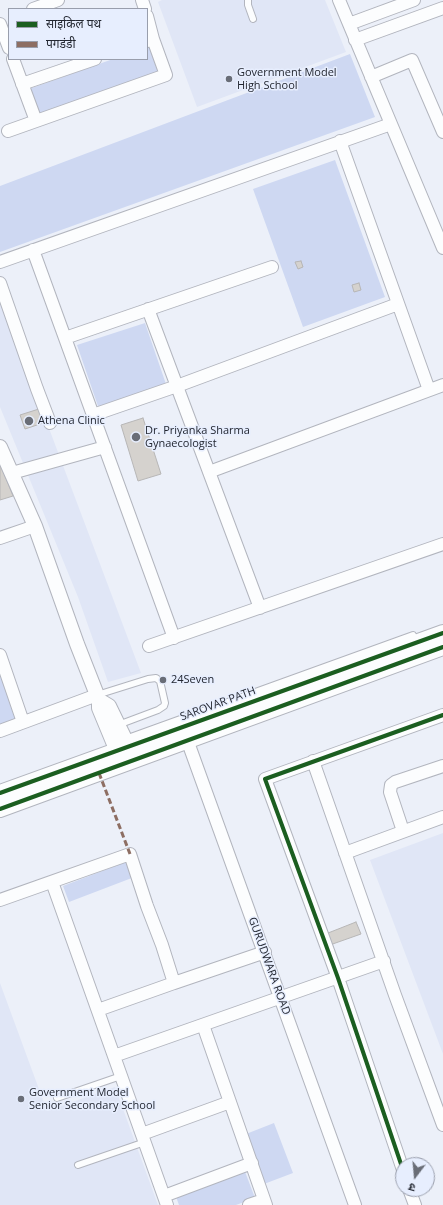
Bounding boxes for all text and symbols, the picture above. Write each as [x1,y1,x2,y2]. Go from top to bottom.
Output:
legend [8,8,148,60]
text: साइकिल पथ [46,15,101,32]
text: पगडंडी [46,35,76,52]
place label: Government Model High School [237,66,337,92]
marker: Government Model High School [224,74,234,84]
place label: Athena Clinic [38,414,105,428]
marker: Athena Clinic [23,415,35,427]
place label: Dr. Priyanka Sharma Gynaecologist [145,424,250,450]
marker: Dr. Priyanka Sharma Gynaecologist [130,431,142,443]
place label: 24Seven [171,673,214,687]
marker: 24Seven [158,675,168,685]
street label: SAROVAR PATH [179,684,257,724]
street label: GURUDWARA ROAD [245,915,293,1017]
place label: Government Model Senior Secondary School [29,1086,155,1112]
marker: Government Model Senior Secondary School [16,1094,26,1104]
north arrow [395,1157,435,1197]
text: उ [407,1180,417,1196]

